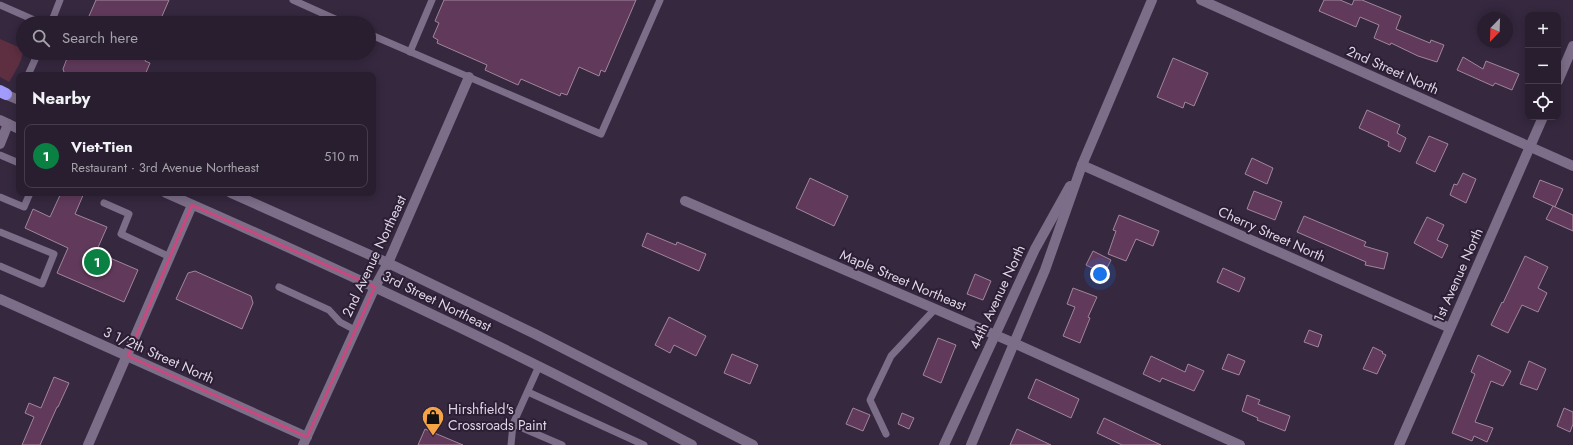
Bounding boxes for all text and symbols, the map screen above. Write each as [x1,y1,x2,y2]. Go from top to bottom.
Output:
north arrow [1477,12,1513,48]
map controls [1525,12,1561,120]
button: + [1525,12,1561,48]
search box [16,16,376,60]
icon: search [30,27,52,49]
text: Search here [62,27,138,49]
street label: 2nd Street North [1344,41,1442,99]
button: − [1525,48,1561,84]
button: locate [1525,84,1561,120]
text: Nearby [32,86,90,110]
text: Viet-Tien [71,136,133,158]
text: 1 [43,147,49,166]
text: 510 m [324,147,359,166]
text: Restaurant · 3rd Avenue Northeast [71,158,259,177]
street label: 2nd Avenue Northeast [337,191,411,320]
street label: Cherry Street North [1215,201,1329,267]
street label: 1st Avenue North [1428,225,1488,325]
street label: 44th Avenue North [964,242,1030,352]
street label: Maple Street Northeast [837,244,970,316]
pin: 1 [84,247,110,277]
your location [1090,264,1110,284]
street label: 3rd Street Northeast [379,266,496,336]
street label: 3 1/2th Street North [100,321,218,389]
place label: Hirshfield's Crossroads Paint [448,399,547,435]
shop icon: Hirshfield's Crossroads Paint [420,404,446,437]

